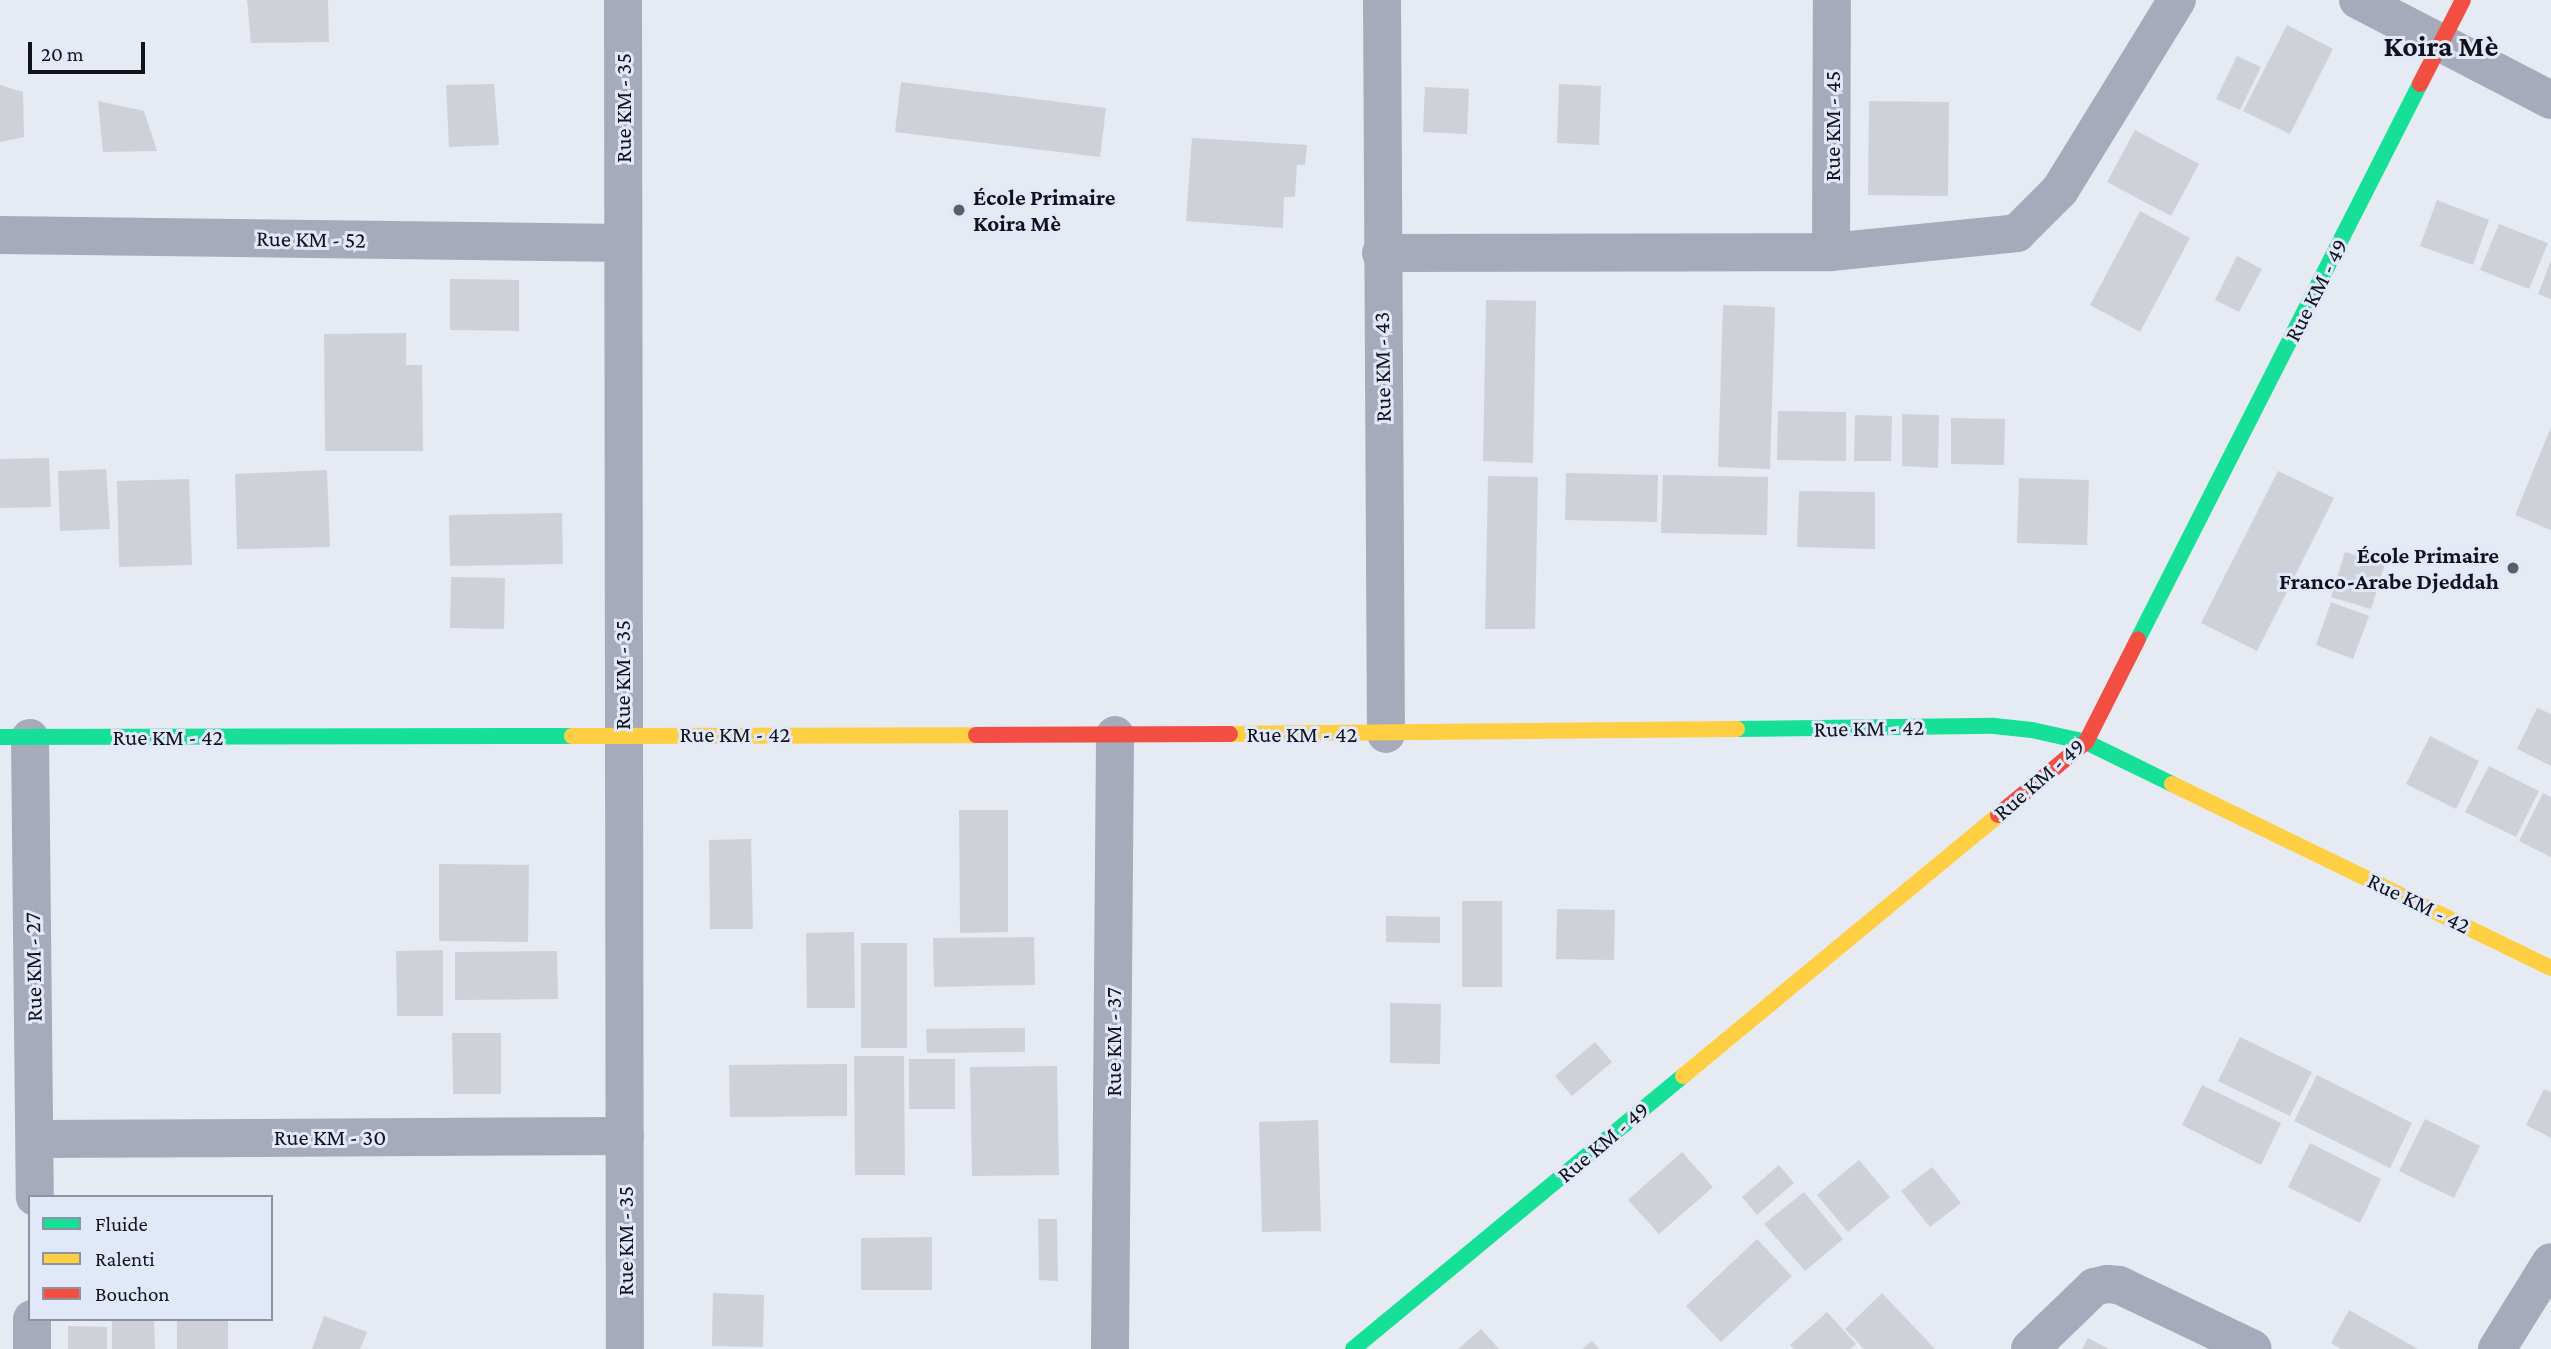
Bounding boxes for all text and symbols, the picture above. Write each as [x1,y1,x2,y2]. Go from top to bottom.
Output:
scale bar [32,28,149,72]
district label: Koira Mè [2384,28,2498,64]
text: 20 m [41,42,84,66]
street label: Rue KM - 35 [609,53,637,163]
street label: Rue KM - 45 [1818,71,1846,181]
place label: École Primaire Koira Mè [973,183,1115,237]
marker: École Primaire Koira Mè [951,202,967,218]
street label: Rue KM - 52 [256,224,366,254]
street label: Rue KM - 49 [2278,234,2354,346]
street label: Rue KM - 43 [1367,311,1397,423]
place label: École Primaire Franco-Arabe Djeddah [2279,541,2499,595]
marker: École Primaire Franco-Arabe Djeddah [2505,560,2521,576]
street label: Rue KM - 35 [608,620,636,730]
street label: Rue KM - 42 [1813,713,1925,743]
street label: Rue KM - 42 [680,720,790,748]
street label: Rue KM - 42 [1247,720,1357,748]
street label: Rue KM - 42 [113,723,223,751]
street label: Rue KM - 49 [1988,732,2090,826]
street label: Rue KM - 42 [2363,866,2475,940]
street label: Rue KM - 27 [18,912,48,1022]
street label: Rue KM - 37 [1099,987,1127,1097]
street label: Rue KM - 49 [1551,1096,1655,1188]
street label: Rue KM - 30 [274,1123,386,1151]
street label: Rue KM - 35 [611,1186,639,1296]
legend [28,1195,273,1321]
text: Fluide [95,1212,148,1236]
text: Ralenti [95,1247,155,1271]
text: Bouchon [95,1282,170,1306]

